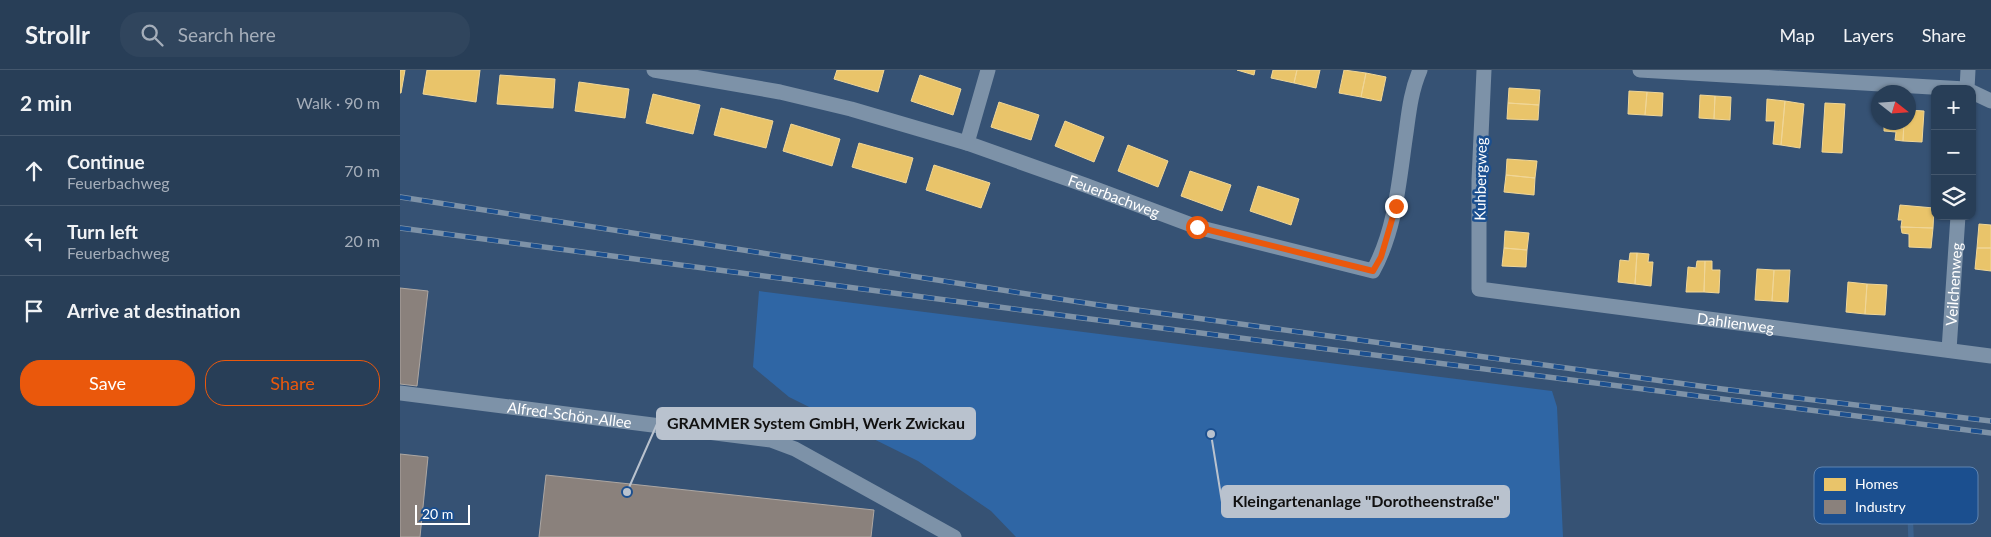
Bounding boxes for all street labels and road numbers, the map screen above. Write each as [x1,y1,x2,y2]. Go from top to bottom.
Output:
street label: Kuhbergweg [1470,137,1490,221]
street label: Feuerbachweg [1066,171,1162,221]
street label: Veilchenweg [1942,242,1965,326]
street label: Dahlienweg [1696,309,1776,337]
street label: Alfred-Schön-Allee [506,398,633,431]

